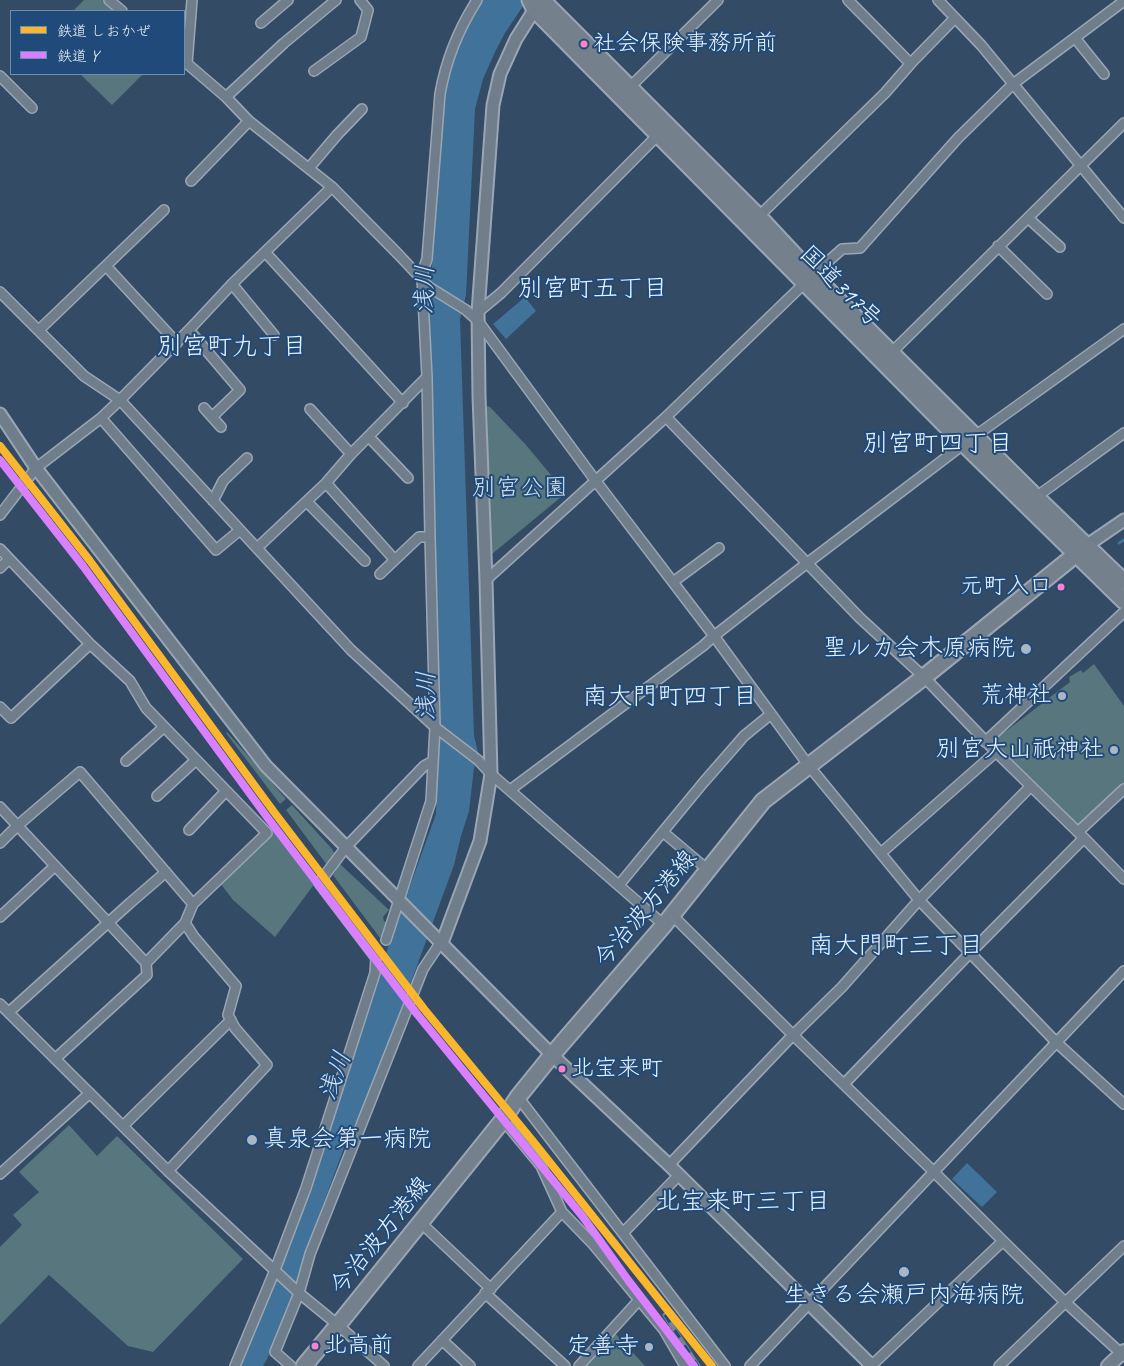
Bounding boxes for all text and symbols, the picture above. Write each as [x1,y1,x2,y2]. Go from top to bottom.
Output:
legend [10,10,185,75]
text: 鉄道 しおかぜ [57,22,151,41]
place label: 社会保険事務所前 [593,30,777,58]
marker: 社会保険事務所前 [579,39,589,49]
text: 鉄道 Y [57,47,98,66]
street label: 国道317号 [793,240,887,334]
water label: 浅川 [411,265,441,315]
district label: 別宮町五丁目 [518,274,668,304]
district label: 別宮町九丁目 [157,332,307,362]
district label: 別宮町四丁目 [863,429,1013,459]
park label: 別宮公園 [472,475,568,503]
place label: 元町入口 [960,573,1052,601]
marker: 元町入口 [1056,582,1066,592]
place label: 聖ルカ会木原病院 [823,635,1015,663]
marker: 聖ルカ会木原病院 [1019,642,1033,656]
water label: 浅川 [412,671,442,721]
district label: 南大門町四丁目 [583,682,757,712]
place label: 荒神社 [980,682,1052,710]
marker: 荒神社 [1056,690,1068,702]
place label: 別宮大山祇神社 [936,736,1104,764]
marker: 別宮大山祇神社 [1108,744,1120,756]
street label: 今治波方港線 [589,845,703,973]
district label: 南大門町三丁目 [809,931,983,961]
water label: 浅川 [313,1047,359,1105]
place label: 北宝来町 [571,1055,663,1083]
marker: 北宝来町 [557,1064,567,1074]
place label: 真泉会第一病院 [263,1126,431,1154]
marker: 真泉会第一病院 [245,1133,259,1147]
street label: 今治波方港線 [324,1171,438,1301]
district label: 北宝来町三丁目 [656,1187,830,1217]
marker: 生きる会瀬戸内海病院 [897,1265,911,1279]
place label: 生きる会瀬戸内海病院 [784,1282,1024,1310]
place label: 北高前 [324,1332,393,1360]
place label: 定善寺 [567,1333,639,1361]
marker: 北高前 [310,1341,320,1351]
marker: 定善寺 [643,1341,655,1353]

